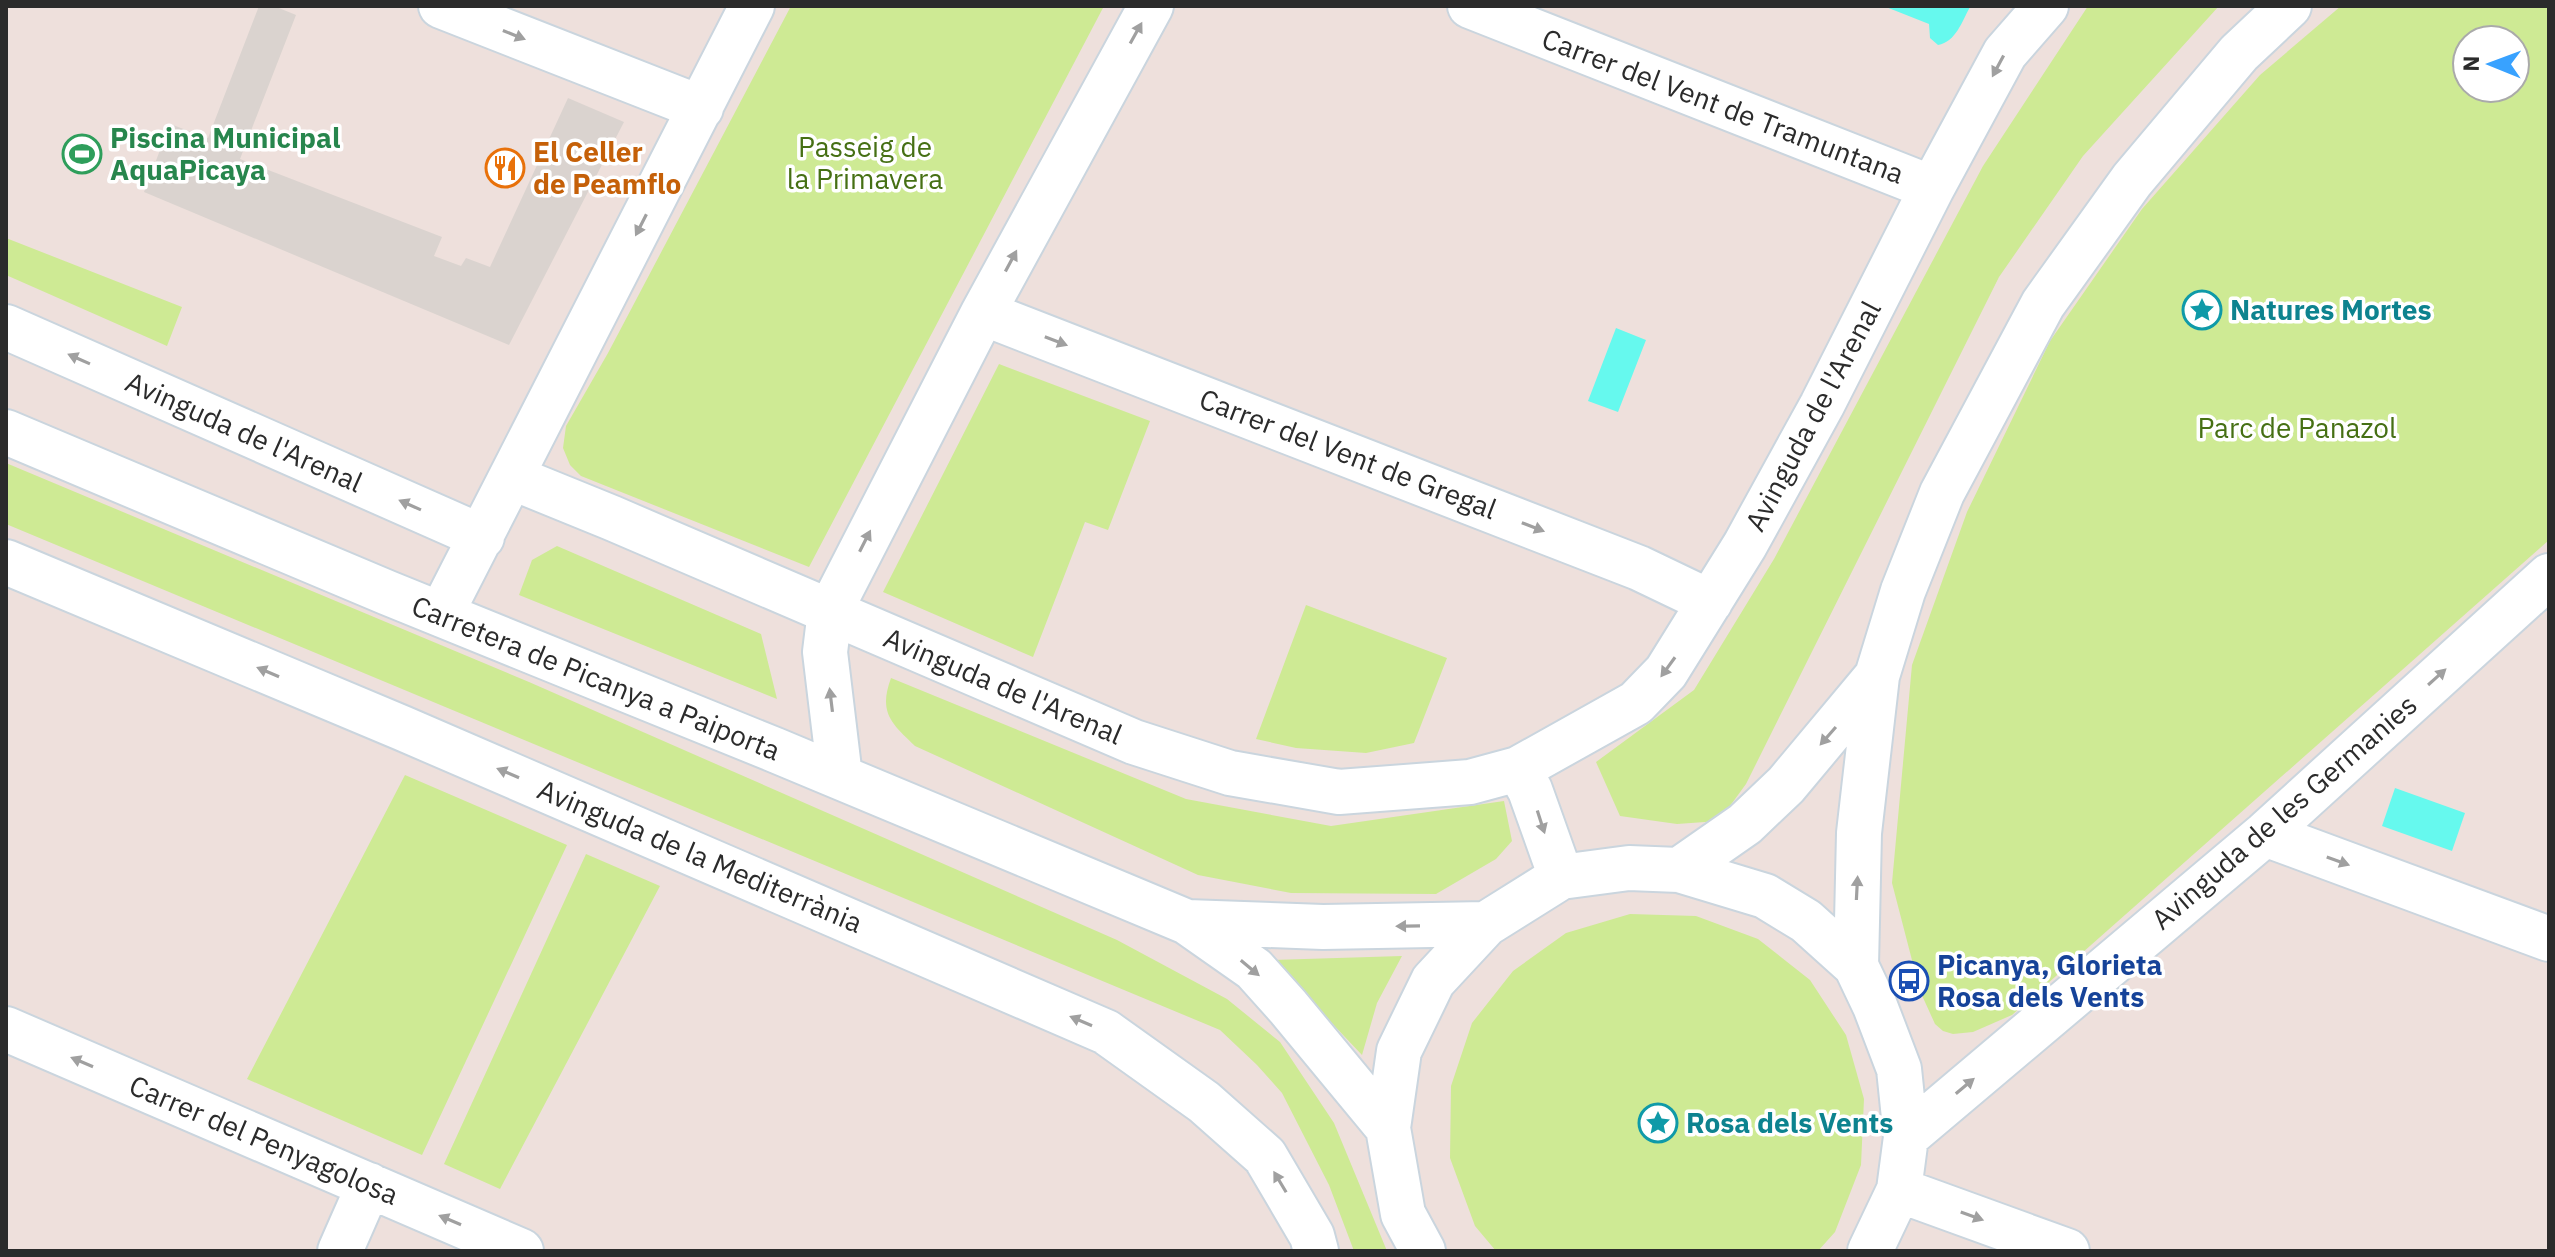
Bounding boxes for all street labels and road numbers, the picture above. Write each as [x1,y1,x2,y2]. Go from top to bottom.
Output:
street label: Carrer del Vent de Tramuntana [1537,19,1909,192]
street label: Avinguda de l'Arenal [1736,294,1889,537]
street label: Avinguda de l'Arenal [120,363,368,500]
street label: Carrer del Vent de Gregal [1194,380,1502,527]
street label: Carretera de Picanya a Paiporta [406,587,786,769]
street label: Avinguda de l'Arenal [878,619,1128,753]
street label: Avinguda de les Germanies [2143,686,2424,937]
street label: Avinguda de la Mediterrània [532,770,868,941]
street label: Carrer del Penyagolosa [124,1066,404,1213]

